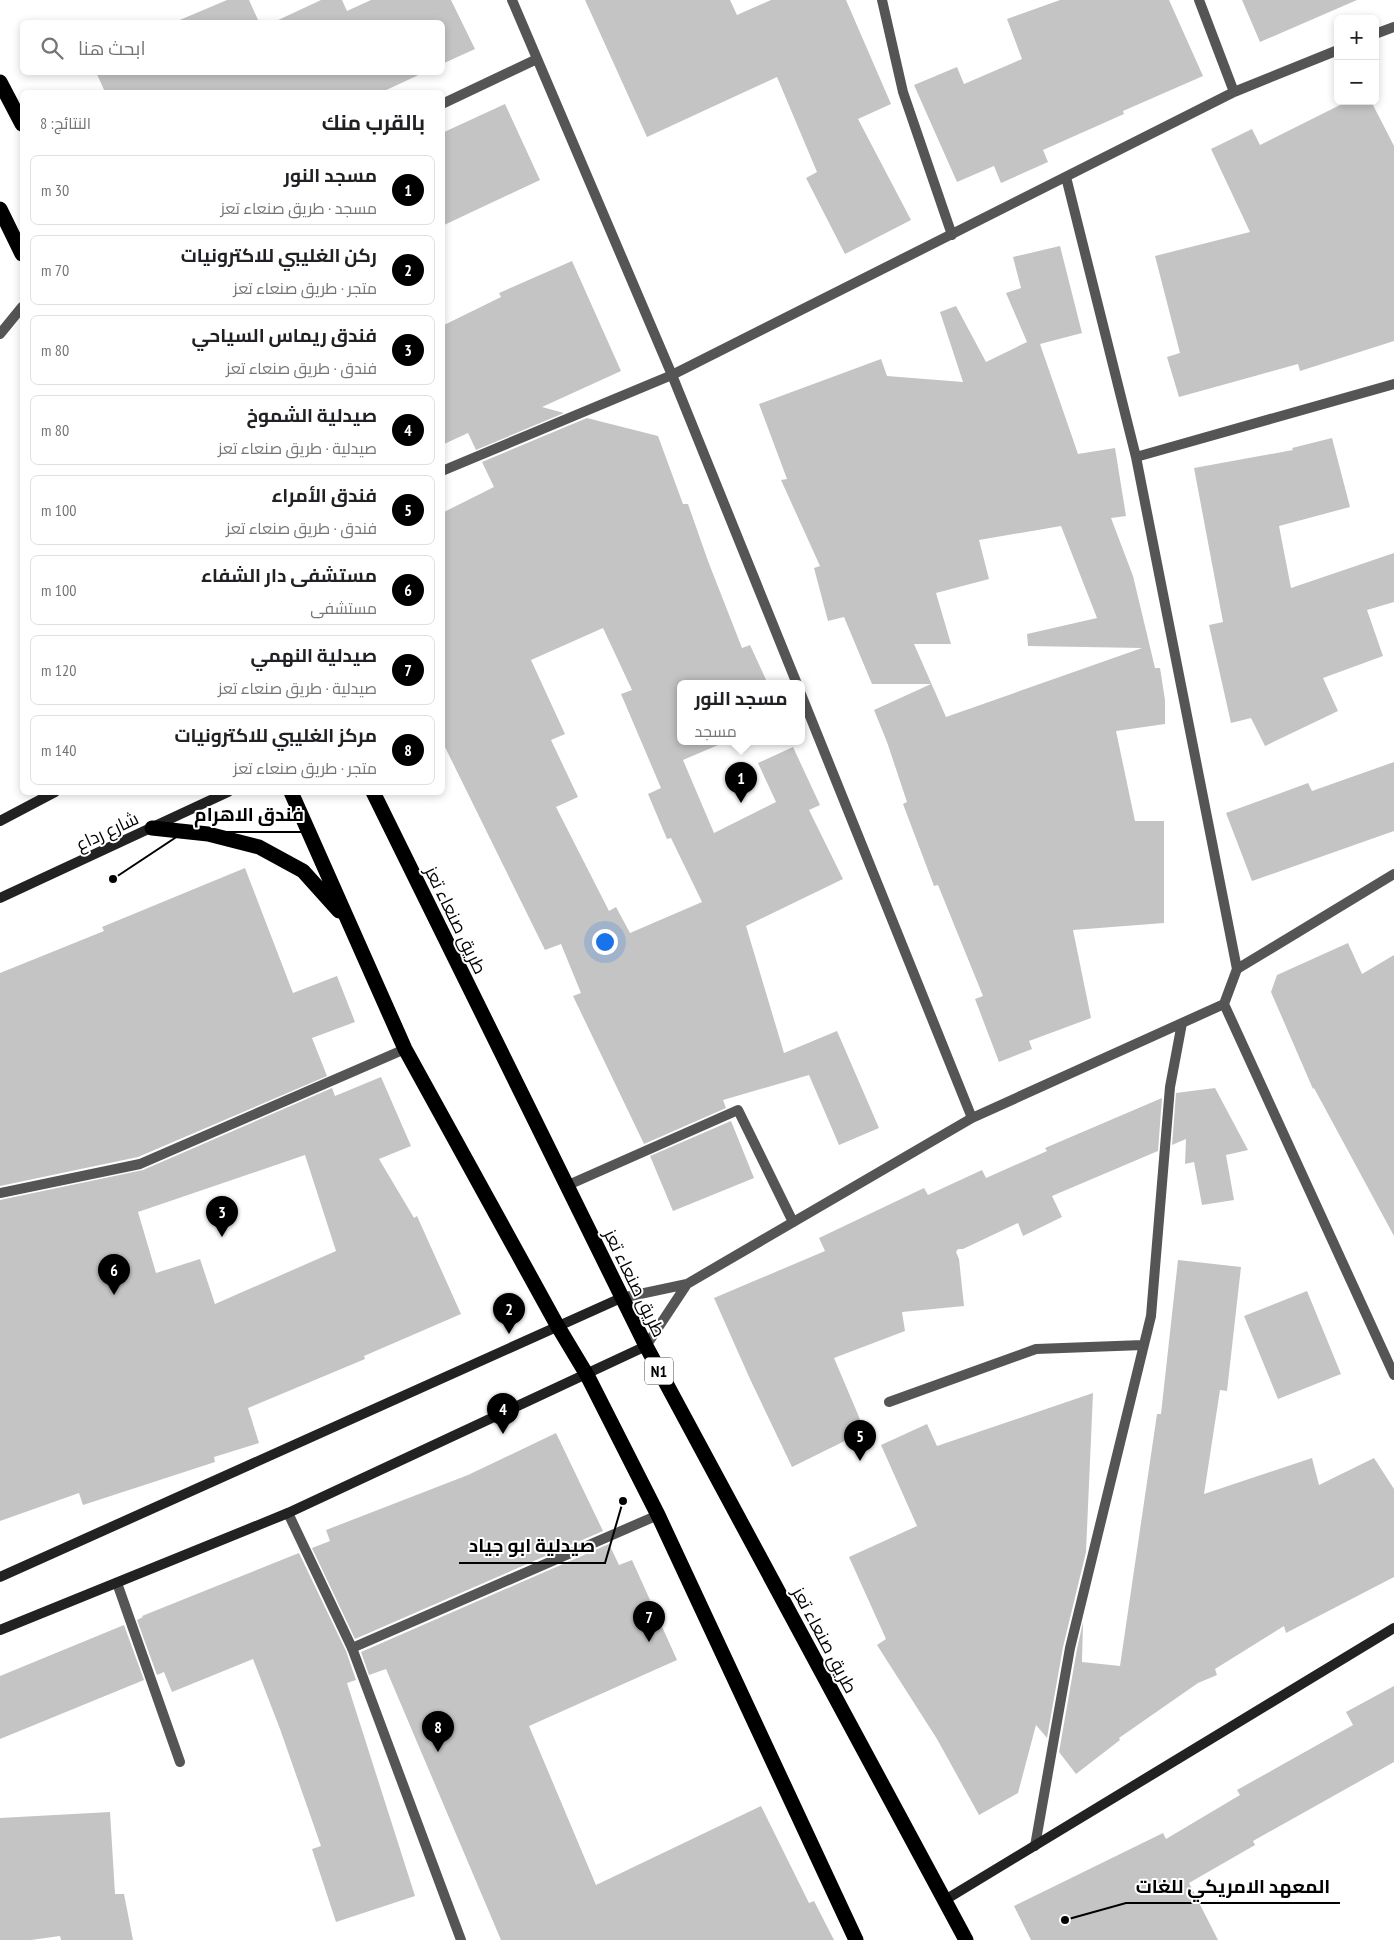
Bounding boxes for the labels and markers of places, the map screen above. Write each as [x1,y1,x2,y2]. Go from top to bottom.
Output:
pin: 1 [725,762,757,803]
callout: فندق الاهرام [184,798,314,832]
pin: 3 [206,1196,238,1237]
pin: 6 [98,1254,130,1295]
pin: 2 [493,1293,525,1334]
pin: 4 [487,1393,519,1434]
pin: 5 [844,1420,876,1461]
callout: صيدلية ابو جياد [459,1529,605,1563]
pin: 7 [633,1601,665,1642]
pin: 8 [422,1711,454,1752]
callout: المعهد الامريكي للغات [1126,1869,1340,1903]

